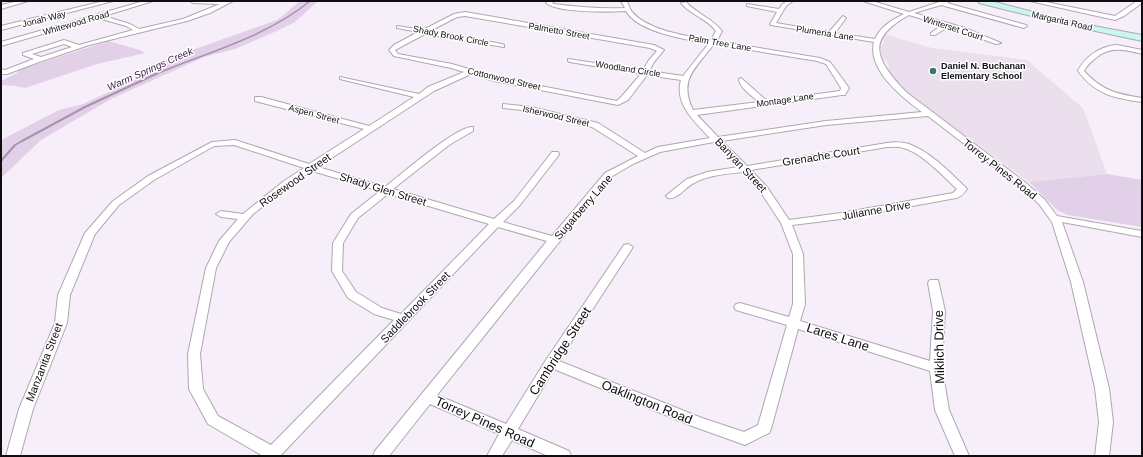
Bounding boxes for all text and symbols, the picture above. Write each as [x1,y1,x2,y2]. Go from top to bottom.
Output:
street label: Jonah Way [21,9,67,29]
street label: Whitewood Road [42,9,110,37]
street label: Margarita Road [1031,9,1093,33]
street label: Winterset Court [922,14,985,43]
street label: Palmetto Street [528,21,591,41]
street label: Shady Brook Circle [412,24,490,48]
street label: Plumeria Lane [796,24,854,42]
street label: Palm Tree Lane [688,33,752,53]
water label: Warm Springs Creek [105,45,195,93]
street label: Woodland Circle [595,59,661,79]
place label: Daniel N. Buchanan Elementary School [941,61,1026,81]
street label: Cottonwood Street [467,66,542,92]
marker: Daniel N. Buchanan Elementary School [928,66,938,76]
street label: Montage Lane [756,91,814,109]
street label: Aspen Street [288,102,341,126]
street label: Isherwood Street [522,103,591,129]
street label: Banyan Street [713,135,769,195]
street label: Torrey Pines Road [961,136,1039,202]
street label: Grenache Court [781,144,861,168]
street label: Rosewood Street [257,151,333,209]
street label: Shady Glen Street [338,170,428,208]
street label: Sugarberry Lane [552,172,614,242]
street label: Julianne Drive [841,198,911,222]
street label: Saddlebrook Street [378,269,452,345]
street label: Cambridge Street [526,304,594,398]
street label: Miklich Drive [931,310,947,384]
street label: Lares Lane [805,320,871,354]
street label: Manzanita Street [23,321,65,403]
street label: Oaklington Road [599,377,695,427]
street label: Torrey Pines Road [433,393,537,451]

